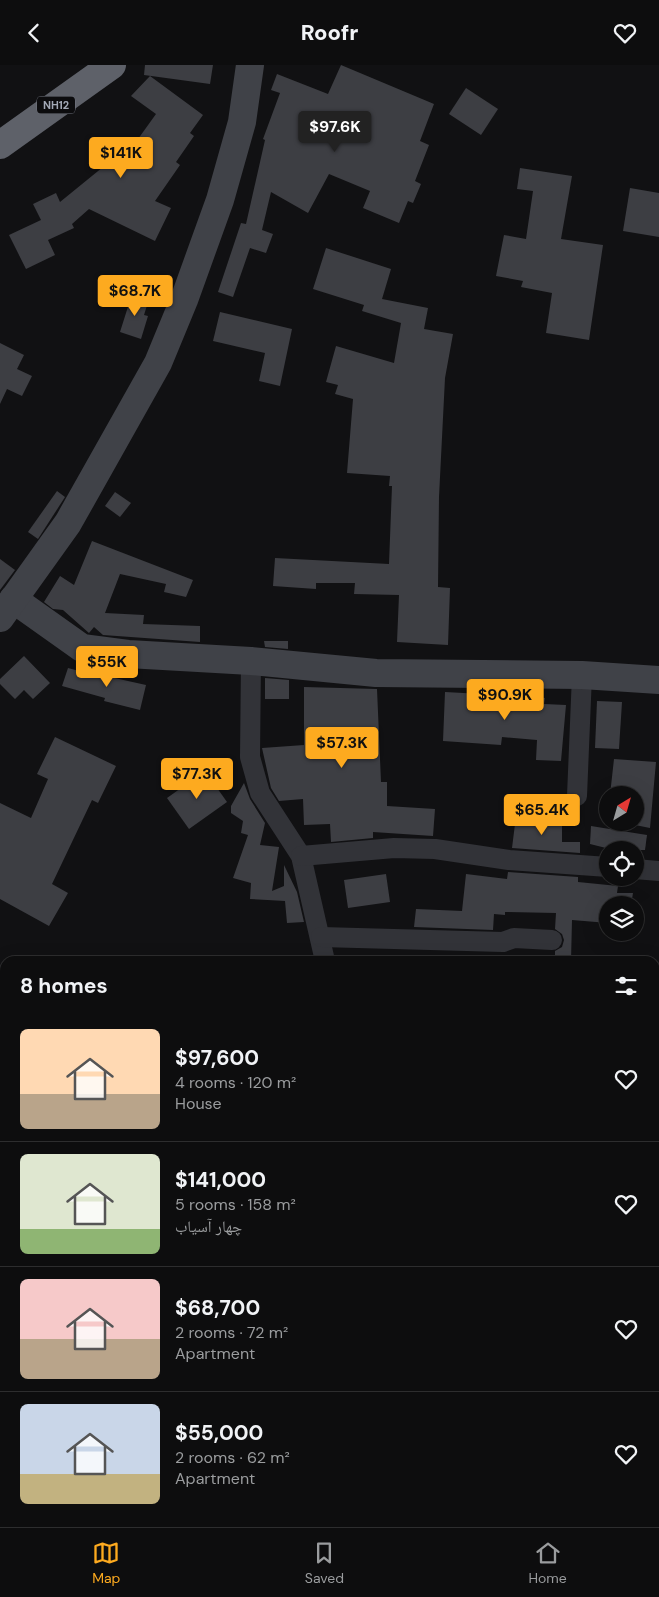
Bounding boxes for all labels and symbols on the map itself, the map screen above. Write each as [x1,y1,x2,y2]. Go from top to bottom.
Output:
road number: NH12 [37,97,75,113]
pin: $97.6K [294,111,376,153]
pin: $141K [86,137,156,179]
pin: $68.7K [94,275,176,317]
pin: $55K [77,645,137,688]
pin: $90.9K [464,679,546,721]
pin: $57.3K [301,727,383,769]
pin: $77.3K [156,757,238,800]
north arrow [599,786,644,831]
pin: $65.4K [501,793,583,836]

